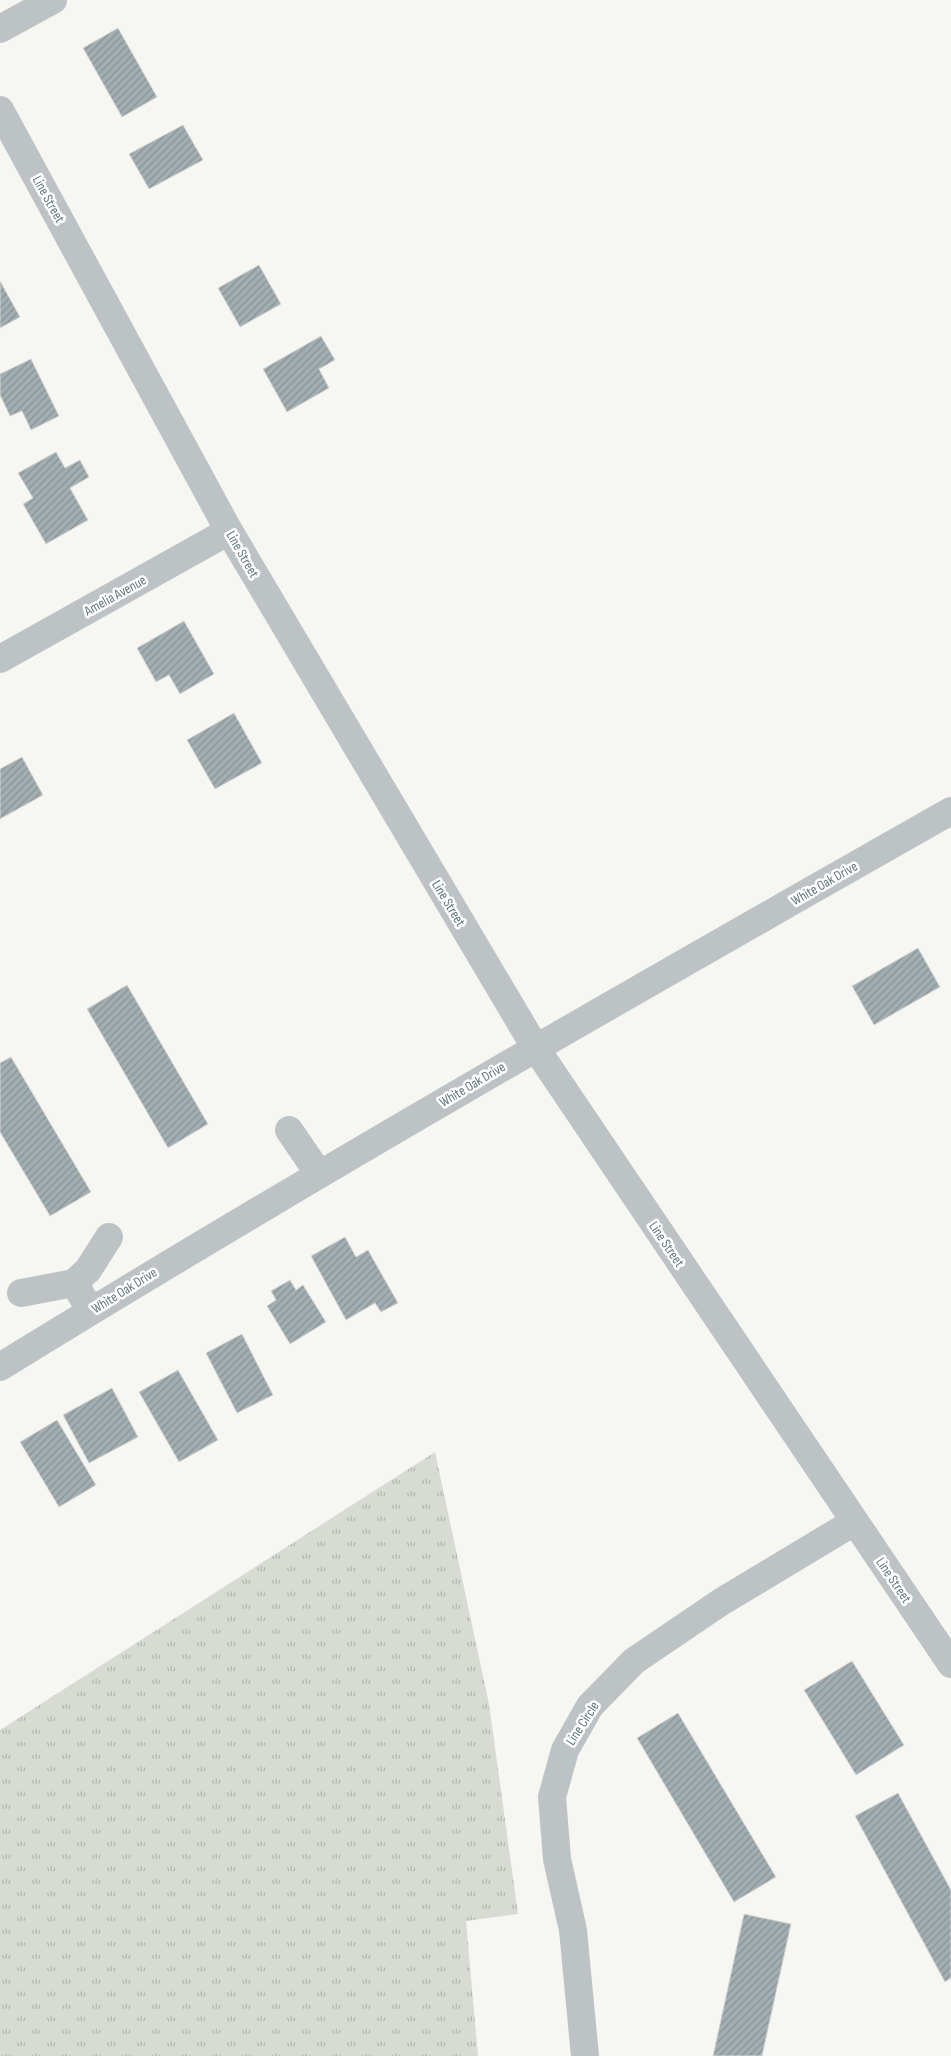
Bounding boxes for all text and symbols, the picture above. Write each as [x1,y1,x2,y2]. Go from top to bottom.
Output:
street label: Line Street [29,173,68,226]
street label: Line Street [222,528,263,581]
street label: Amelia Avenue [80,571,149,620]
street label: White Oak Drive [788,858,861,909]
street label: Line Street [428,877,469,930]
street label: White Oak Drive [436,1058,508,1111]
street label: Line Street [645,1218,688,1270]
street label: White Oak Drive [88,1264,160,1317]
street label: Line Street [872,1554,915,1606]
street label: Line Circle [562,1698,603,1748]

